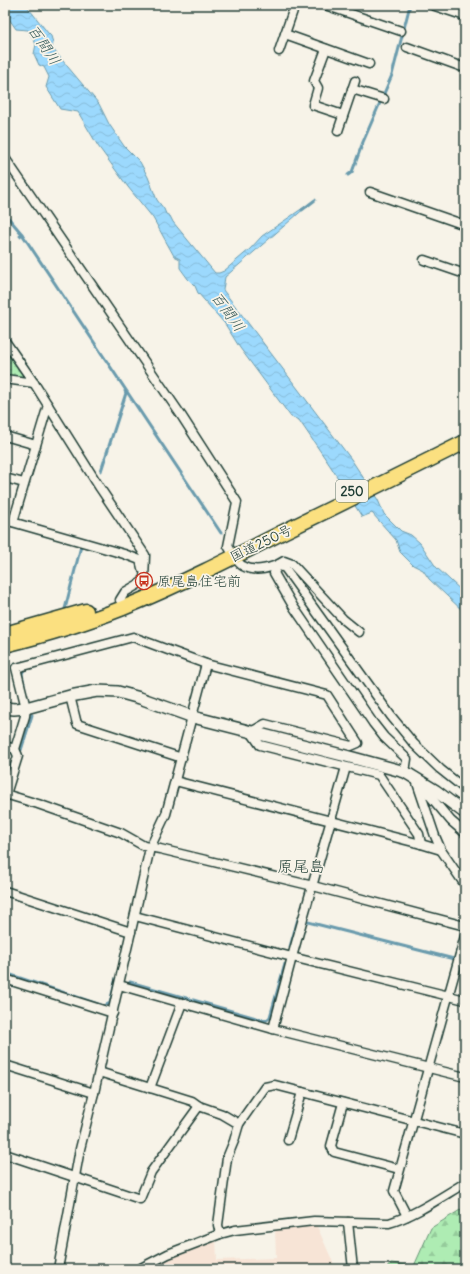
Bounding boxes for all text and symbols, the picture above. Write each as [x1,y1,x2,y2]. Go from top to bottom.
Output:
water label: 百間川 [24,21,65,69]
water label: 百間川 [207,288,249,335]
road number: 250 [336,480,368,502]
street label: 国道250号 [227,520,295,566]
bus stop icon: 原尾島住宅前 [134,571,154,591]
place label: 原尾島住宅前 [157,572,241,590]
district label: 原尾島 [277,856,325,876]

